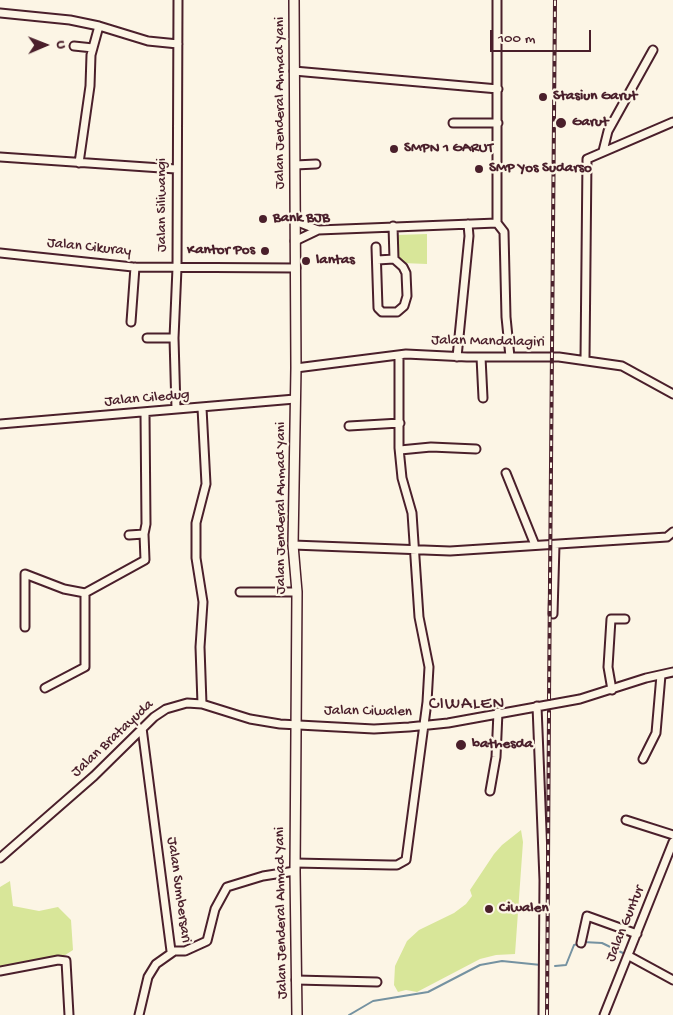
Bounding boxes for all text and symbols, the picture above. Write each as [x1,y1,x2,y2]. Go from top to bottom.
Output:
street label: Jalan Jenderal Ahmad Yani [272,17,290,189]
north arrow [20,20,70,70]
scale bar [493,20,594,52]
text: 100 m [498,30,535,48]
text: U [52,41,69,49]
place label: Stasiun Garut [553,88,637,106]
marker: Stasiun Garut [537,91,549,103]
place label: Garut [572,114,608,132]
marker: Garut [554,116,568,130]
place label: SMPN 1 GARUT [404,140,493,158]
marker: SMPN 1 GARUT [388,143,400,155]
street label: Jalan Siliwangi [154,158,172,252]
place label: SMP Yos Sudarso [489,160,592,178]
marker: SMP Yos Sudarso [473,163,485,175]
place label: Bank BJB [273,210,330,228]
marker: Bank BJB [257,213,269,225]
street label: Jalan Cikuray [46,235,132,261]
place label: Kantor Pos [187,242,255,260]
marker: Kantor Pos [259,245,271,257]
place label: lantas [316,252,355,270]
marker: lantas [300,255,312,267]
street label: Jalan Mandalagiri [431,332,545,352]
street label: Jalan Ciledug [104,386,190,412]
street label: Jalan Jenderal Ahmad Yani [273,422,291,594]
district label: CIWALEN [428,694,506,716]
street label: Jalan Bratayuda [68,696,158,782]
street label: Jalan Ciwalen [324,702,412,722]
place label: bathesda [472,736,533,754]
marker: bathesda [454,738,468,752]
street label: Jalan Jenderal Ahmad Yani [271,827,293,999]
street label: Jalan Sumbersari [162,836,194,944]
street label: Jalan Guntur [603,883,649,965]
place label: Ciwalen [499,900,549,918]
marker: Ciwalen [483,903,495,915]

